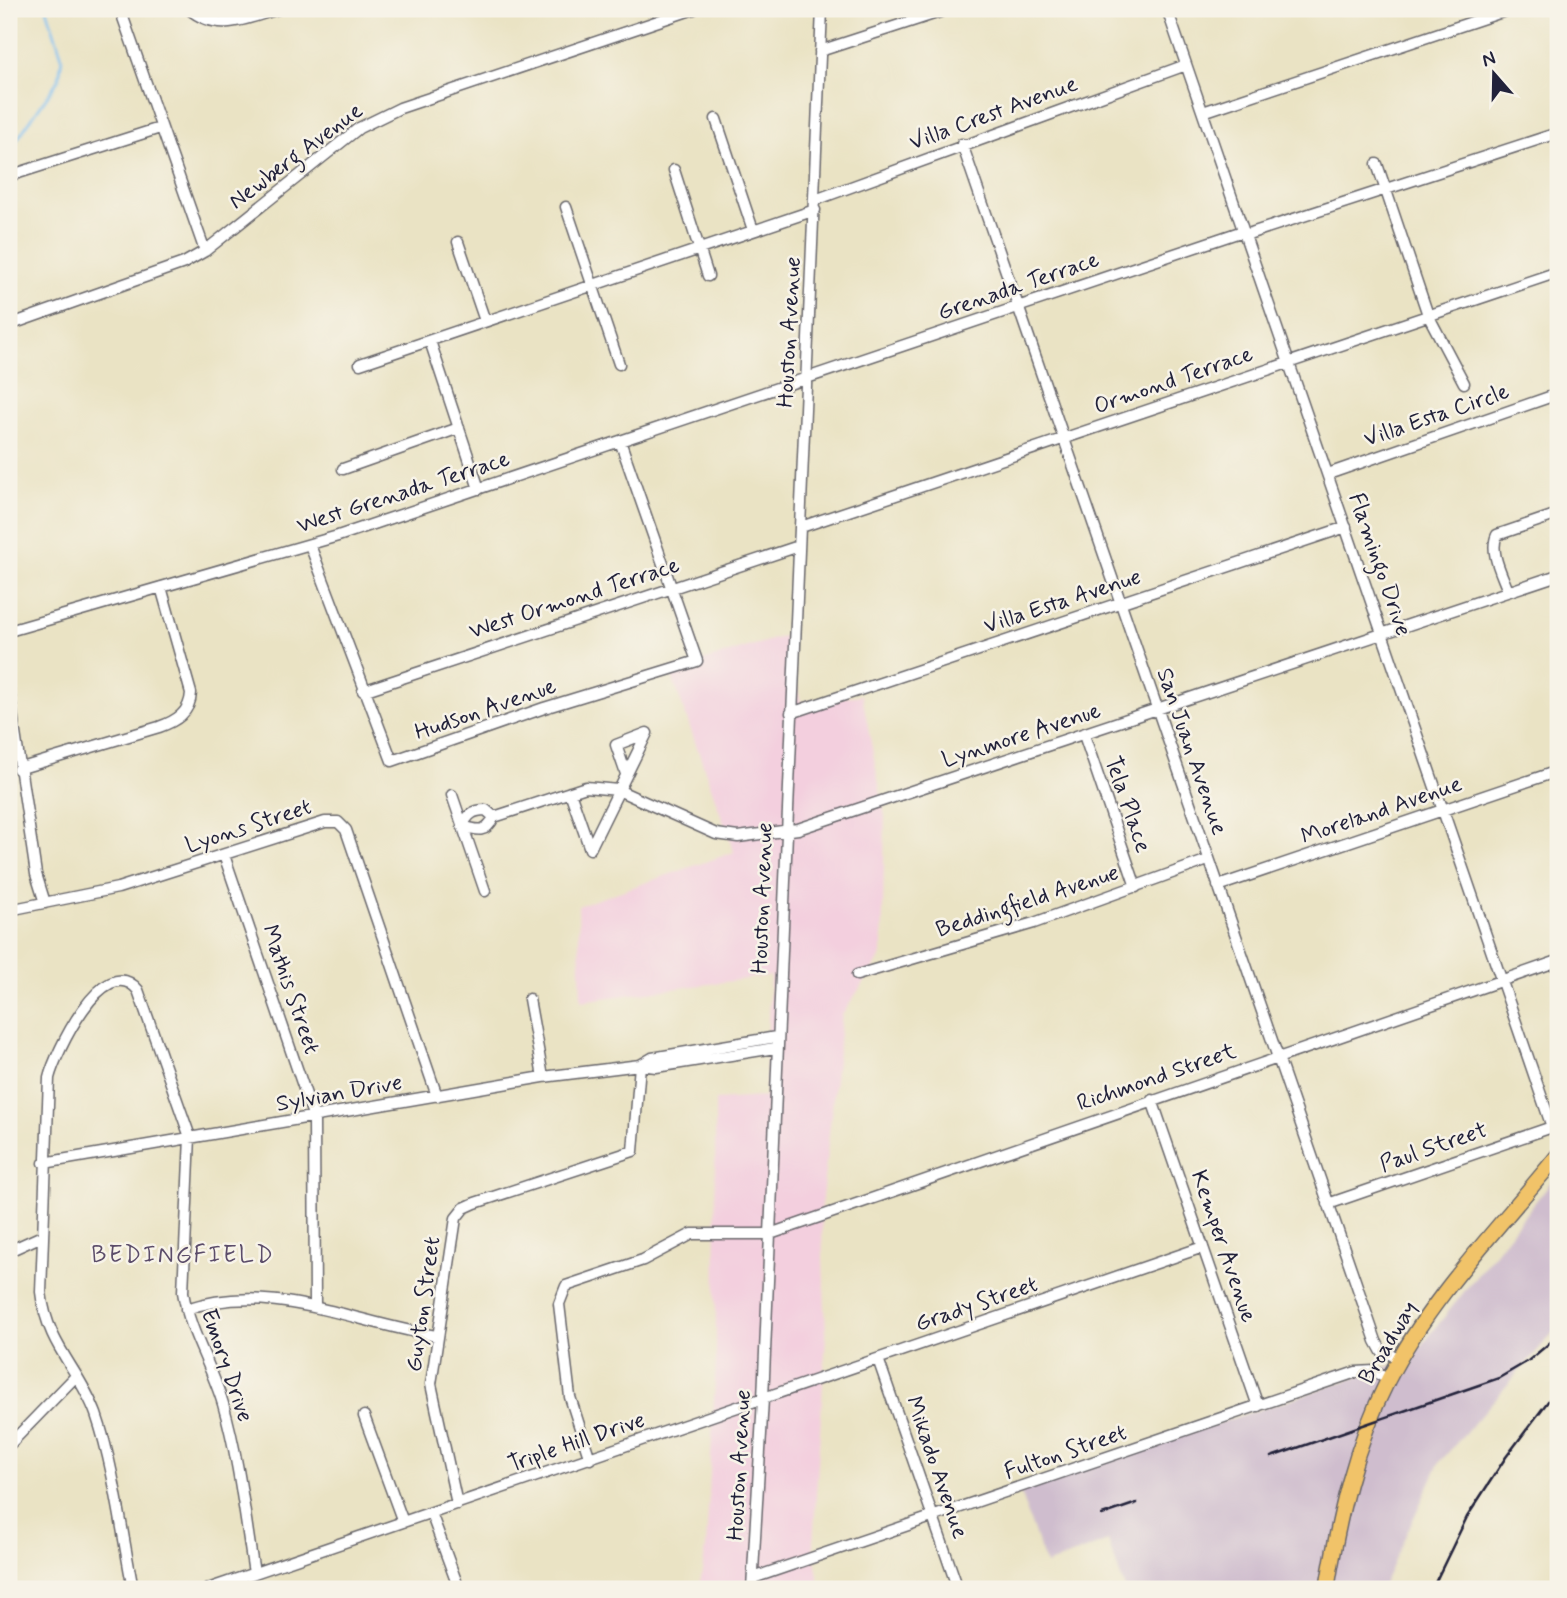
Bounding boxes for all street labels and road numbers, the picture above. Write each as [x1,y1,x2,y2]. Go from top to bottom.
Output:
street label: Villa Crest Avenue [905,69,1082,158]
street label: Newberg Avenue [223,96,371,218]
street label: Grenada Terrace [934,245,1103,329]
street label: Houston Avenue [771,256,809,409]
street label: Ormond Terrace [1090,340,1257,422]
street label: Villa Esta Circle [1360,377,1513,455]
street label: West Grenada Terrace [293,444,514,541]
street label: Flamingo Drive [1339,489,1418,641]
street label: West Ormond Terrace [466,551,684,647]
street label: Villa Esta Avenue [980,562,1145,641]
street label: San Juan Avenue [1148,664,1234,839]
street label: Hudson Avenue [411,672,561,748]
street label: Lynmore Avenue [938,696,1105,776]
street label: Tela Place [1097,752,1158,857]
street label: Moreland Avenue [1297,769,1466,852]
street label: Lyons Street [182,792,316,861]
street label: Houston Avenue [745,822,781,974]
street label: Beddingfield Avenue [932,858,1124,948]
street label: Mathis Street [254,921,326,1058]
street label: Richmond Street [1073,1036,1241,1119]
street label: Sylvian Drive [274,1068,405,1120]
street label: Paul Street [1376,1115,1491,1180]
street label: Kemper Avenue [1183,1167,1263,1327]
street label: Guyton Street [400,1235,448,1374]
street label: Grady Street [912,1270,1042,1340]
street label: Broadway [1352,1296,1425,1390]
street label: Emory Drive [193,1305,260,1426]
street label: Houston Avenue [721,1389,759,1542]
street label: Mikado Avenue [898,1392,975,1543]
street label: Triple Hill Drive [504,1405,649,1480]
street label: Fulton Street [1001,1418,1131,1488]

